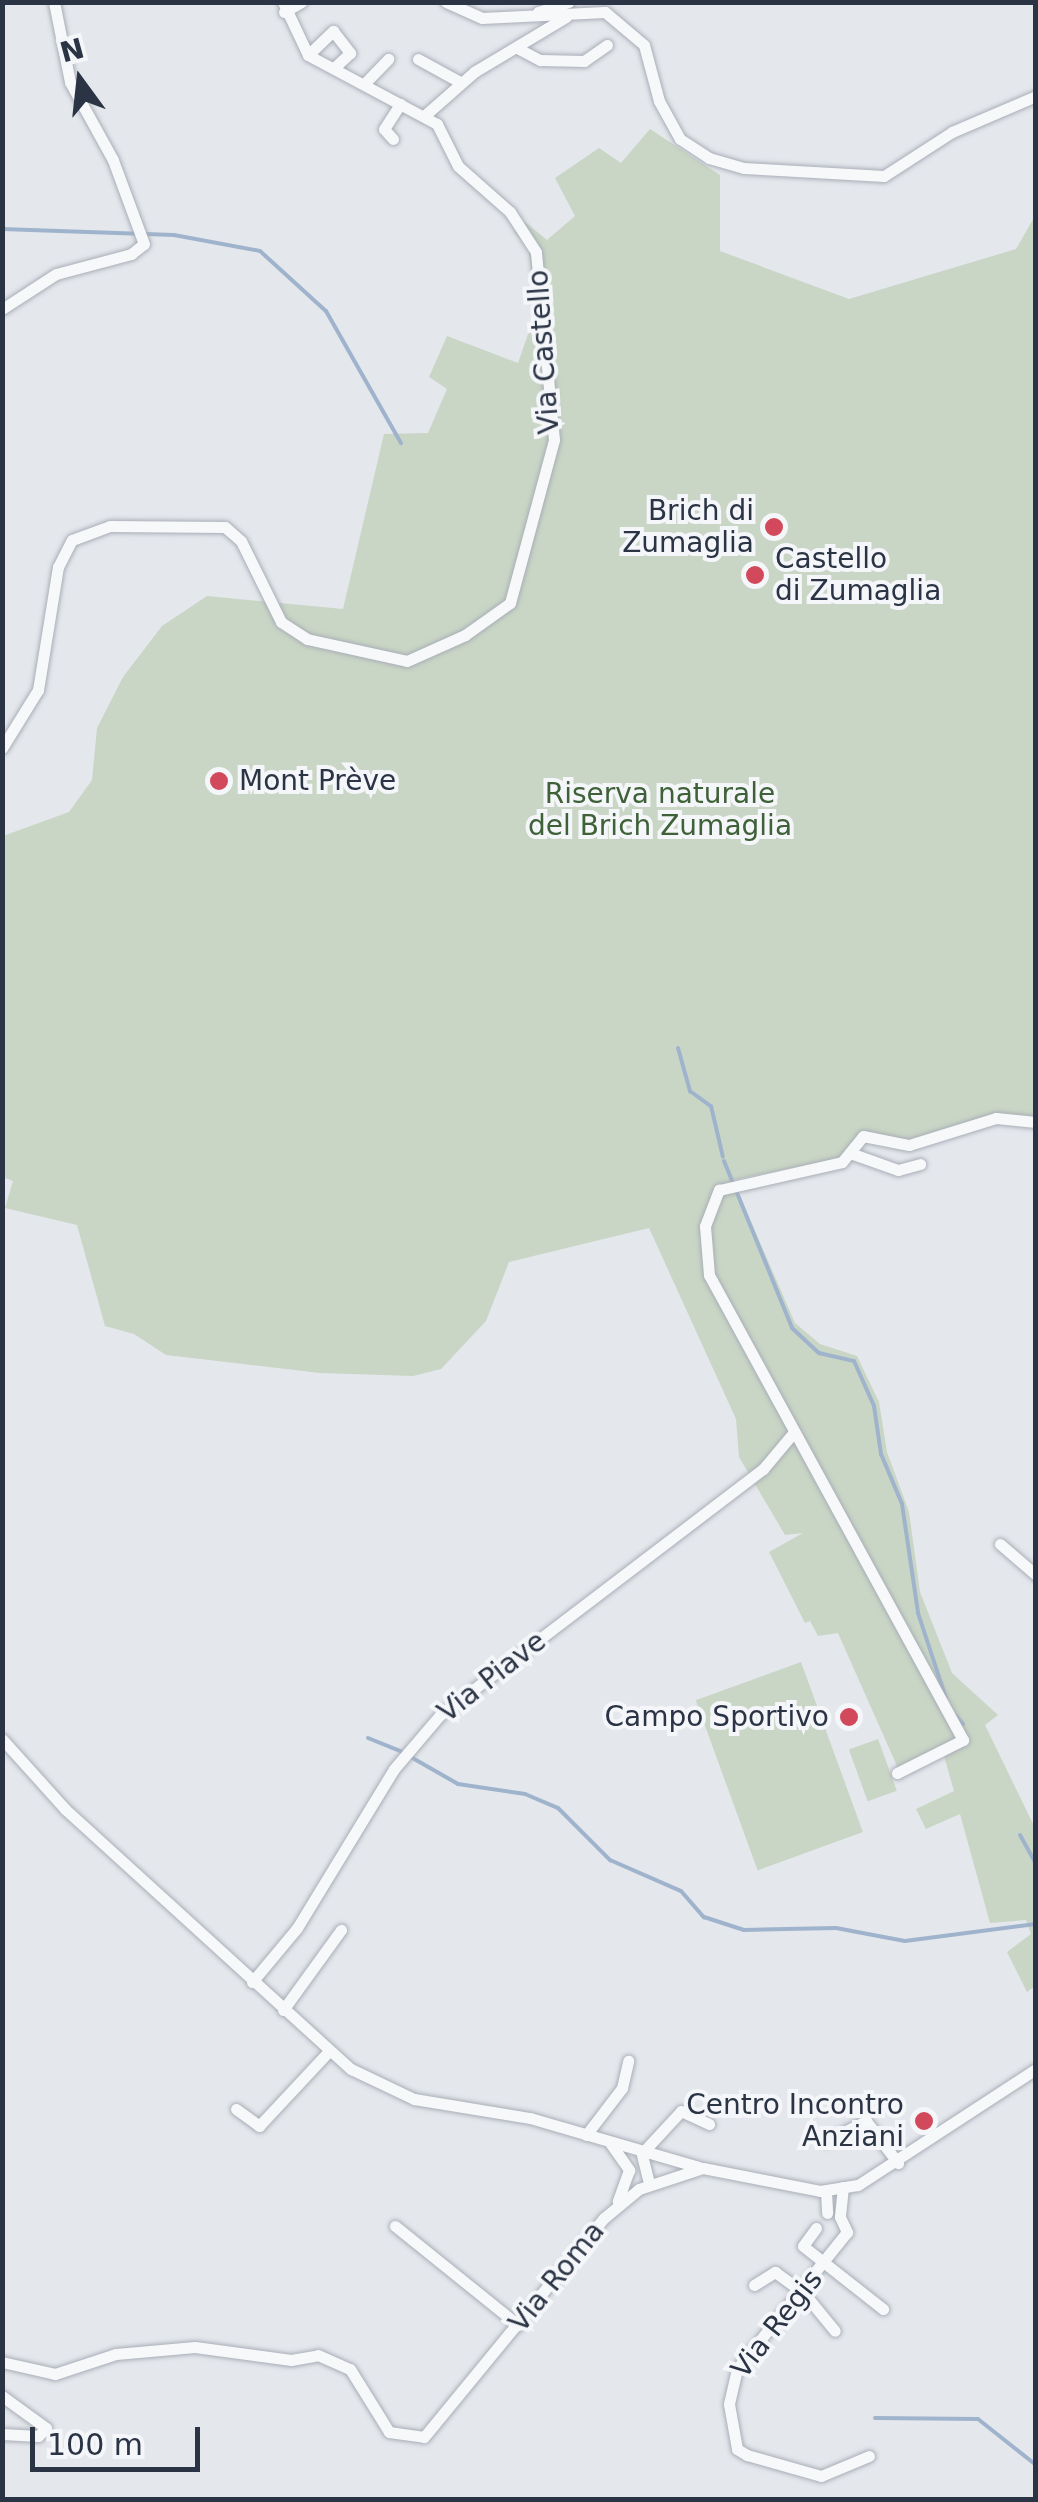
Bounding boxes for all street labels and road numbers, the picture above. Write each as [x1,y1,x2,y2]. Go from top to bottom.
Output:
street label: Via Castello [522,269,566,435]
street label: Via Piave [431,1625,553,1729]
street label: Via Roma [502,2215,612,2339]
street label: Via Regis [724,2263,830,2385]

